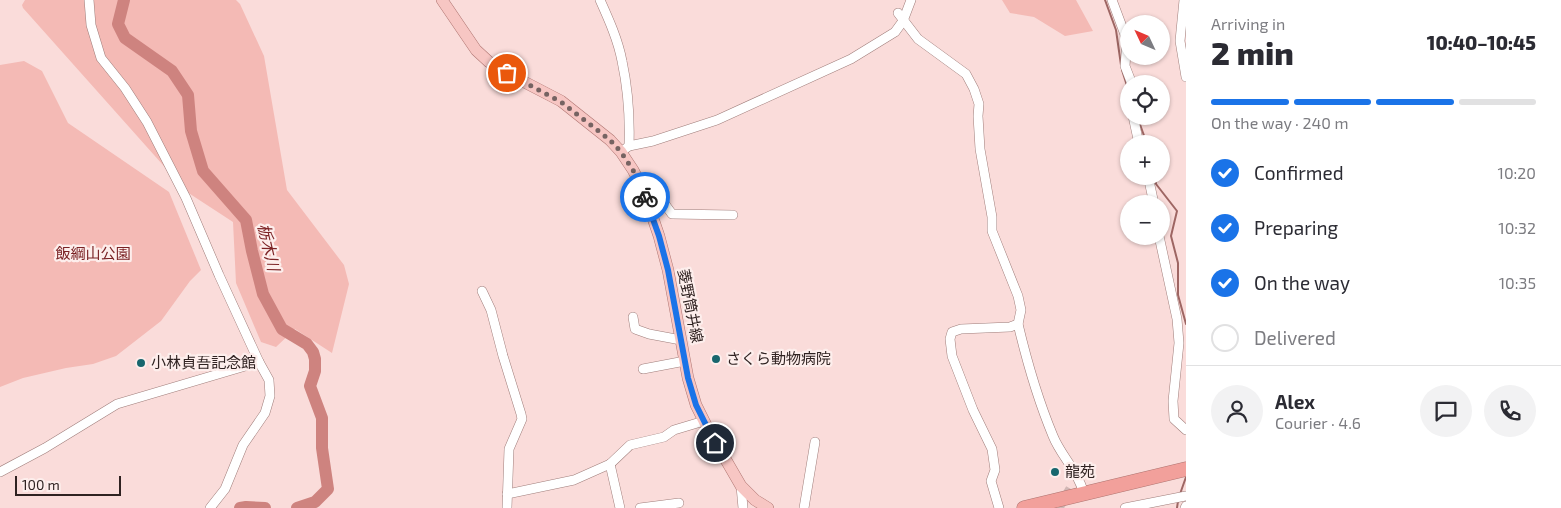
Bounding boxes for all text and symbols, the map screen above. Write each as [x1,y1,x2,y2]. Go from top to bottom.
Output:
text: Arriving in [1211,14,1285,33]
north arrow [1120,15,1170,65]
map controls [1120,15,1170,245]
text: 10:40–10:45 [1427,31,1536,54]
text: 2 min [1211,33,1294,71]
pin [486,52,528,94]
icon: bag [493,59,521,87]
button: locate [1120,75,1170,125]
text: On the way · 240 m [1211,113,1349,132]
button: + [1120,135,1170,185]
icon: check [1211,159,1239,187]
text: Confirmed [1254,161,1344,184]
text: 10:20 [1498,163,1536,182]
courier [620,172,670,222]
icon: bike [631,183,659,211]
button: − [1120,195,1170,245]
icon: check [1211,214,1239,242]
text: Preparing [1254,216,1338,239]
text: 10:32 [1498,218,1536,237]
water label: 栃木川 [255,221,285,274]
park label: 飯綱山公園 [55,244,131,262]
street label: 菱野筒井線 [675,267,707,344]
icon: check [1211,269,1239,297]
text: On the way [1254,271,1350,294]
text: 10:35 [1499,273,1536,292]
text: Delivered [1254,326,1336,349]
place label: さくら動物病院 [726,349,831,367]
place label: 小林貞吾記念館 [151,353,256,371]
marker: さくら動物病院 [710,353,722,365]
marker: 小林貞吾記念館 [135,357,147,369]
button: person [1211,385,1263,437]
button: chat [1420,385,1472,437]
button: phone [1484,385,1536,437]
text: Alex [1275,390,1315,413]
text: Courier · 4.6 [1275,413,1361,432]
pin [694,422,736,464]
icon: home [701,429,729,457]
place label: 龍苑 [1065,462,1095,480]
marker: 龍苑 [1049,466,1061,478]
scale bar [15,473,121,496]
text: 100 m [22,476,60,493]

